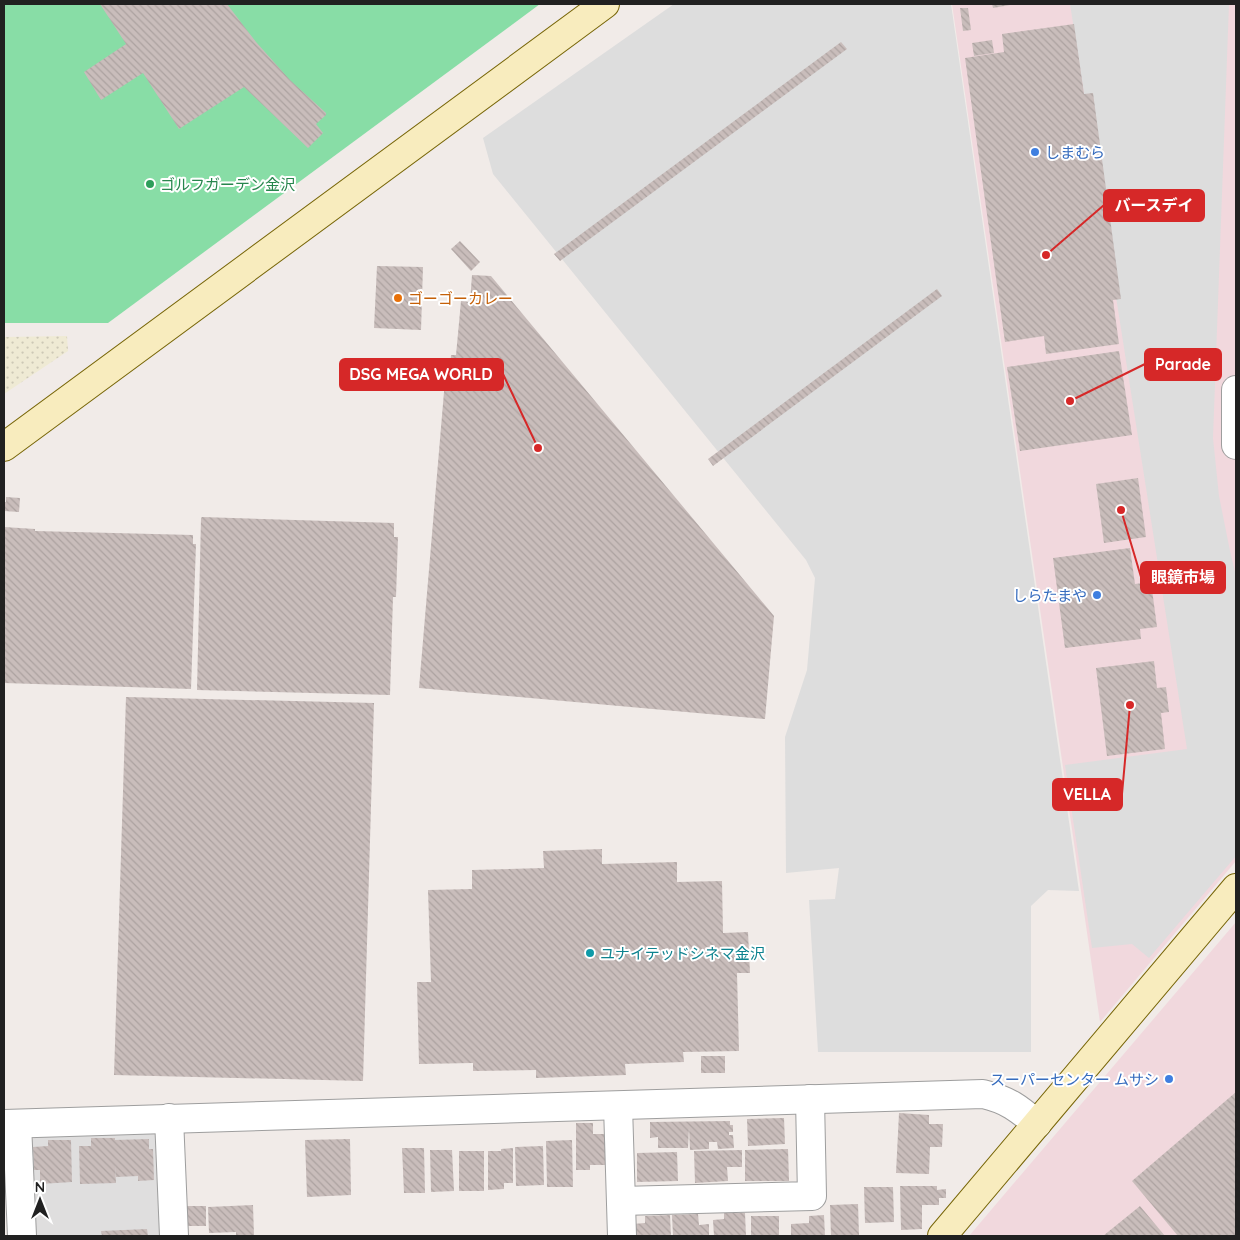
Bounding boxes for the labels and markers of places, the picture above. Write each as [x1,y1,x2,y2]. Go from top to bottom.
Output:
place label: しまむら [1045,143,1105,162]
marker: しまむら [1029,146,1041,158]
place label: ゴルフガーデン金沢 [160,175,295,194]
marker: ゴルフガーデン金沢 [144,178,156,190]
callout: バースデイ [1104,190,1204,221]
place label: ゴーゴーカレー [408,289,513,308]
marker: ゴーゴーカレー [392,292,404,304]
callout: Parade [1145,349,1221,380]
callout: DSG MEGA WORLD [340,359,503,390]
callout: 眼鏡市場 [1141,562,1225,593]
place label: しらたまや [1012,586,1087,605]
marker: しらたまや [1091,589,1103,601]
callout: VELLA [1053,779,1122,810]
place label: ユナイテッドシネマ金沢 [600,944,765,963]
marker: ユナイテッドシネマ金沢 [584,947,596,959]
place label: スーパーセンター ムサシ [990,1070,1159,1089]
marker: スーパーセンター ムサシ [1163,1073,1175,1085]

